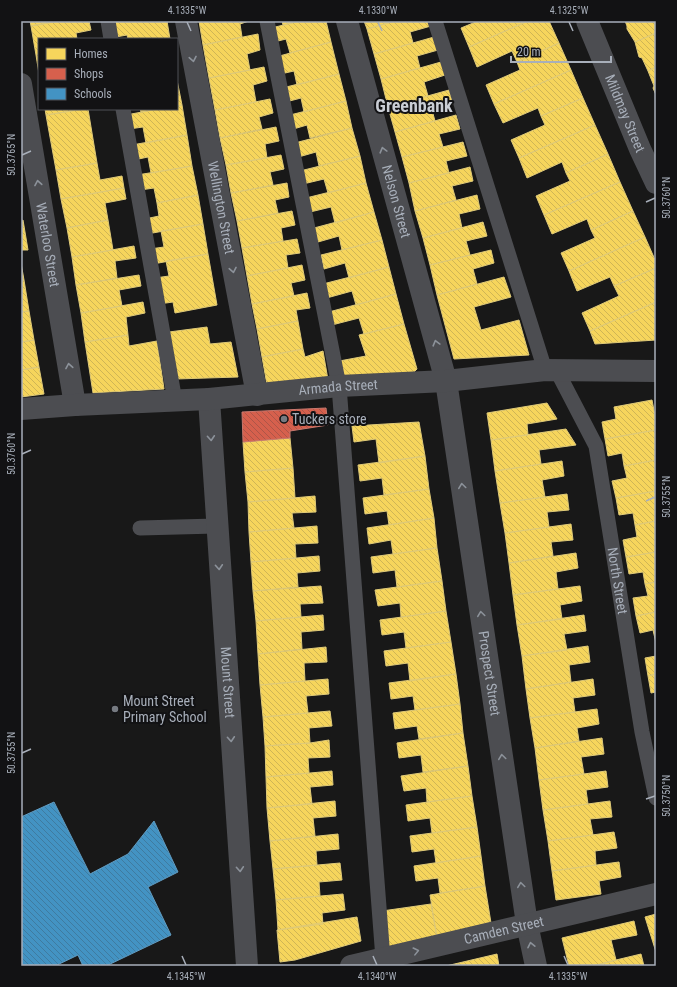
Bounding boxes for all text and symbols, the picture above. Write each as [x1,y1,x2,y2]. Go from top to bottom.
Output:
text: 4.1335°W [168,5,207,16]
text: 4.1330°W [359,5,398,16]
text: 4.1325°W [550,5,589,16]
legend [38,38,178,110]
scale bar [511,38,611,64]
text: 20 m [517,45,541,59]
text: Homes [74,47,108,61]
one-way arrow [188,56,197,62]
text: Shops [74,67,103,81]
street label: Mildmay Street [602,72,649,155]
text: Schools [74,87,112,101]
district label: Greenbank [375,95,453,116]
text: 50.3765°N [6,134,17,176]
one-way arrow [379,147,388,154]
street label: Wellington Street [205,160,238,255]
street label: Nelson Street [379,163,414,239]
text: 50.3760°N [661,177,672,219]
one-way arrow [34,180,43,186]
street label: Waterloo Street [33,201,63,288]
one-way arrow [228,266,237,273]
one-way arrow [432,340,440,346]
one-way arrow [65,363,74,369]
street label: Armada Street [298,376,378,398]
place label: Tuckers store [292,411,367,427]
marker: Tuckers store [279,414,289,424]
text: 50.3760°N [6,433,17,475]
one-way arrow [207,435,215,441]
text: 50.3755°N [661,476,672,518]
one-way arrow [458,483,467,489]
street label: North Street [604,546,631,615]
one-way arrow [215,564,224,570]
one-way arrow [477,611,486,617]
street label: Prospect Street [475,630,504,717]
street label: Mount Street [218,646,238,719]
place label: Mount Street Primary School [123,693,207,725]
marker: Mount Street Primary School [110,704,120,714]
text: 50.3755°N [6,732,17,774]
one-way arrow [227,736,236,742]
one-way arrow [498,754,507,760]
text: 50.3750°N [661,775,672,817]
one-way arrow [236,866,245,872]
one-way arrow [517,882,526,888]
street label: Camden Street [462,913,545,947]
one-way arrow [528,942,536,948]
one-way arrow [413,947,419,955]
text: 4.1345°W [167,971,206,982]
text: 4.1340°W [358,971,397,982]
text: 4.1335°W [549,971,588,982]

